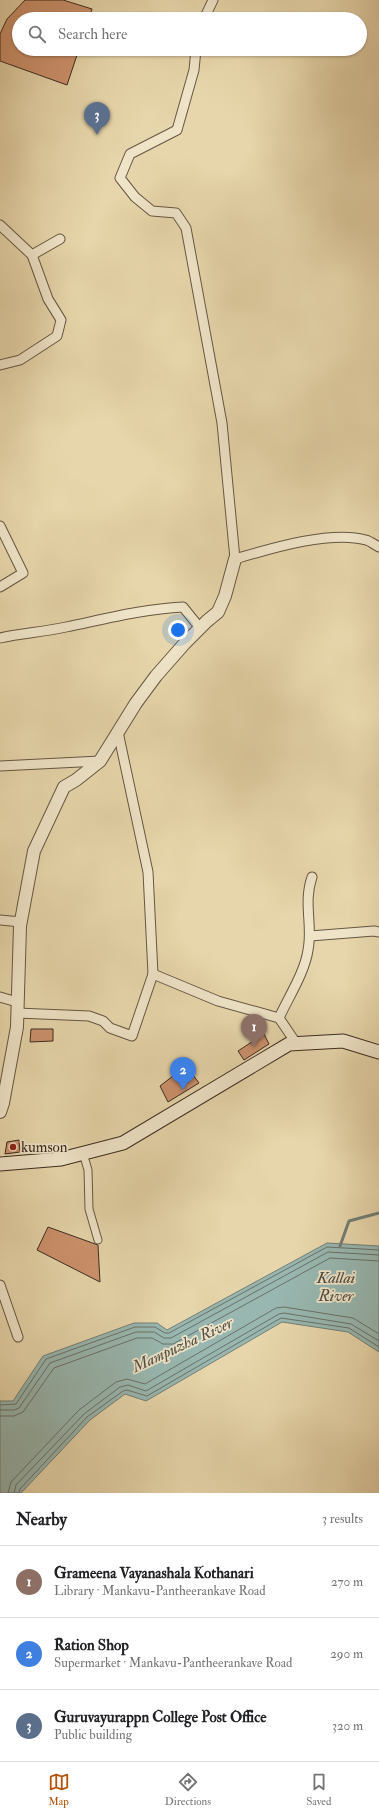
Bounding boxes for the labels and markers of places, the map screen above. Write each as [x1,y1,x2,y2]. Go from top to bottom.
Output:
pin: 3 [84,102,110,135]
pin: 1 [241,1014,267,1047]
pin: 2 [170,1057,196,1090]
place label: kumson [21,1138,68,1157]
marker: kumson [8,1142,18,1152]

